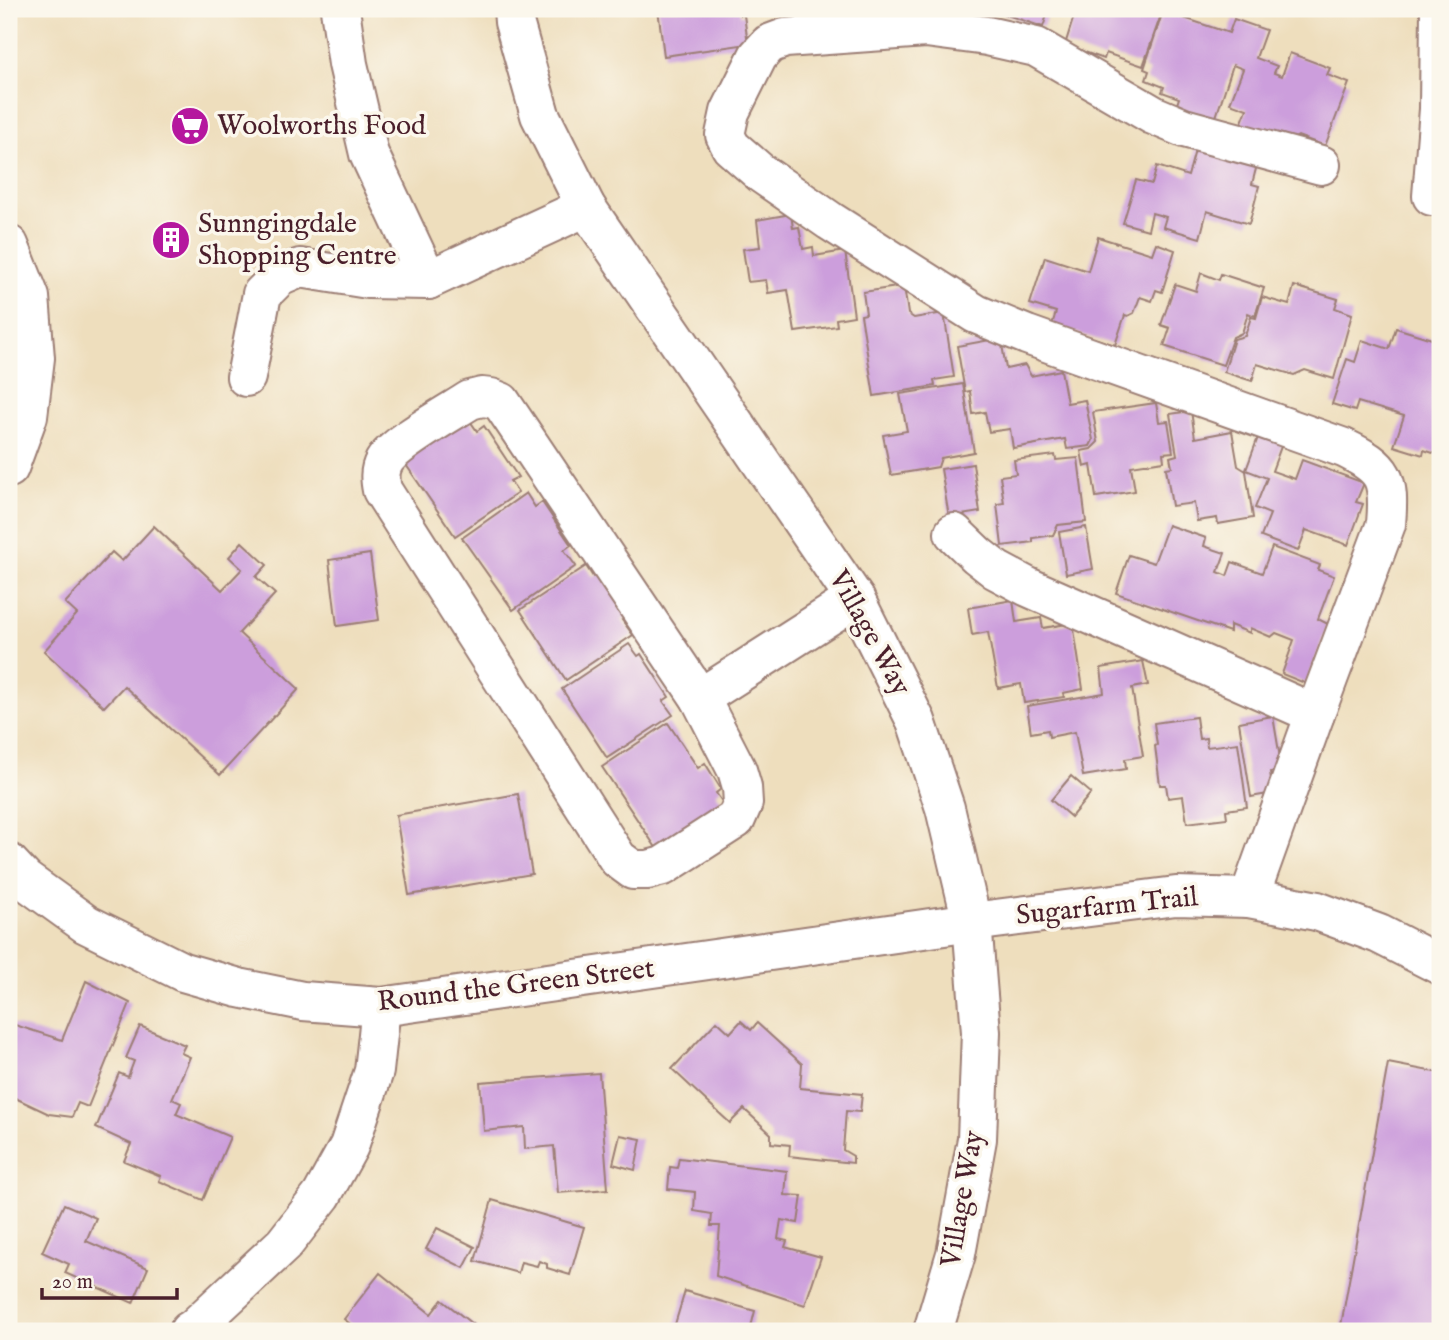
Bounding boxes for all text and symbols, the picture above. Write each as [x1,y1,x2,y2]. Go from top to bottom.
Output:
supermarket icon: Woolworths Food [169,105,211,147]
place label: Woolworths Food [217,109,426,144]
place label: Sunngingdale Shopping Centre [198,207,397,274]
building icon: Sunngingdale Shopping Centre [150,219,192,261]
street label: Village Way [820,563,918,702]
street label: Sugarfarm Trail [1014,880,1200,934]
street label: Round the Green Street [375,952,657,1020]
street label: Village Way [934,1128,992,1271]
scale bar [42,1256,177,1300]
text: 20 m [52,1269,93,1296]

